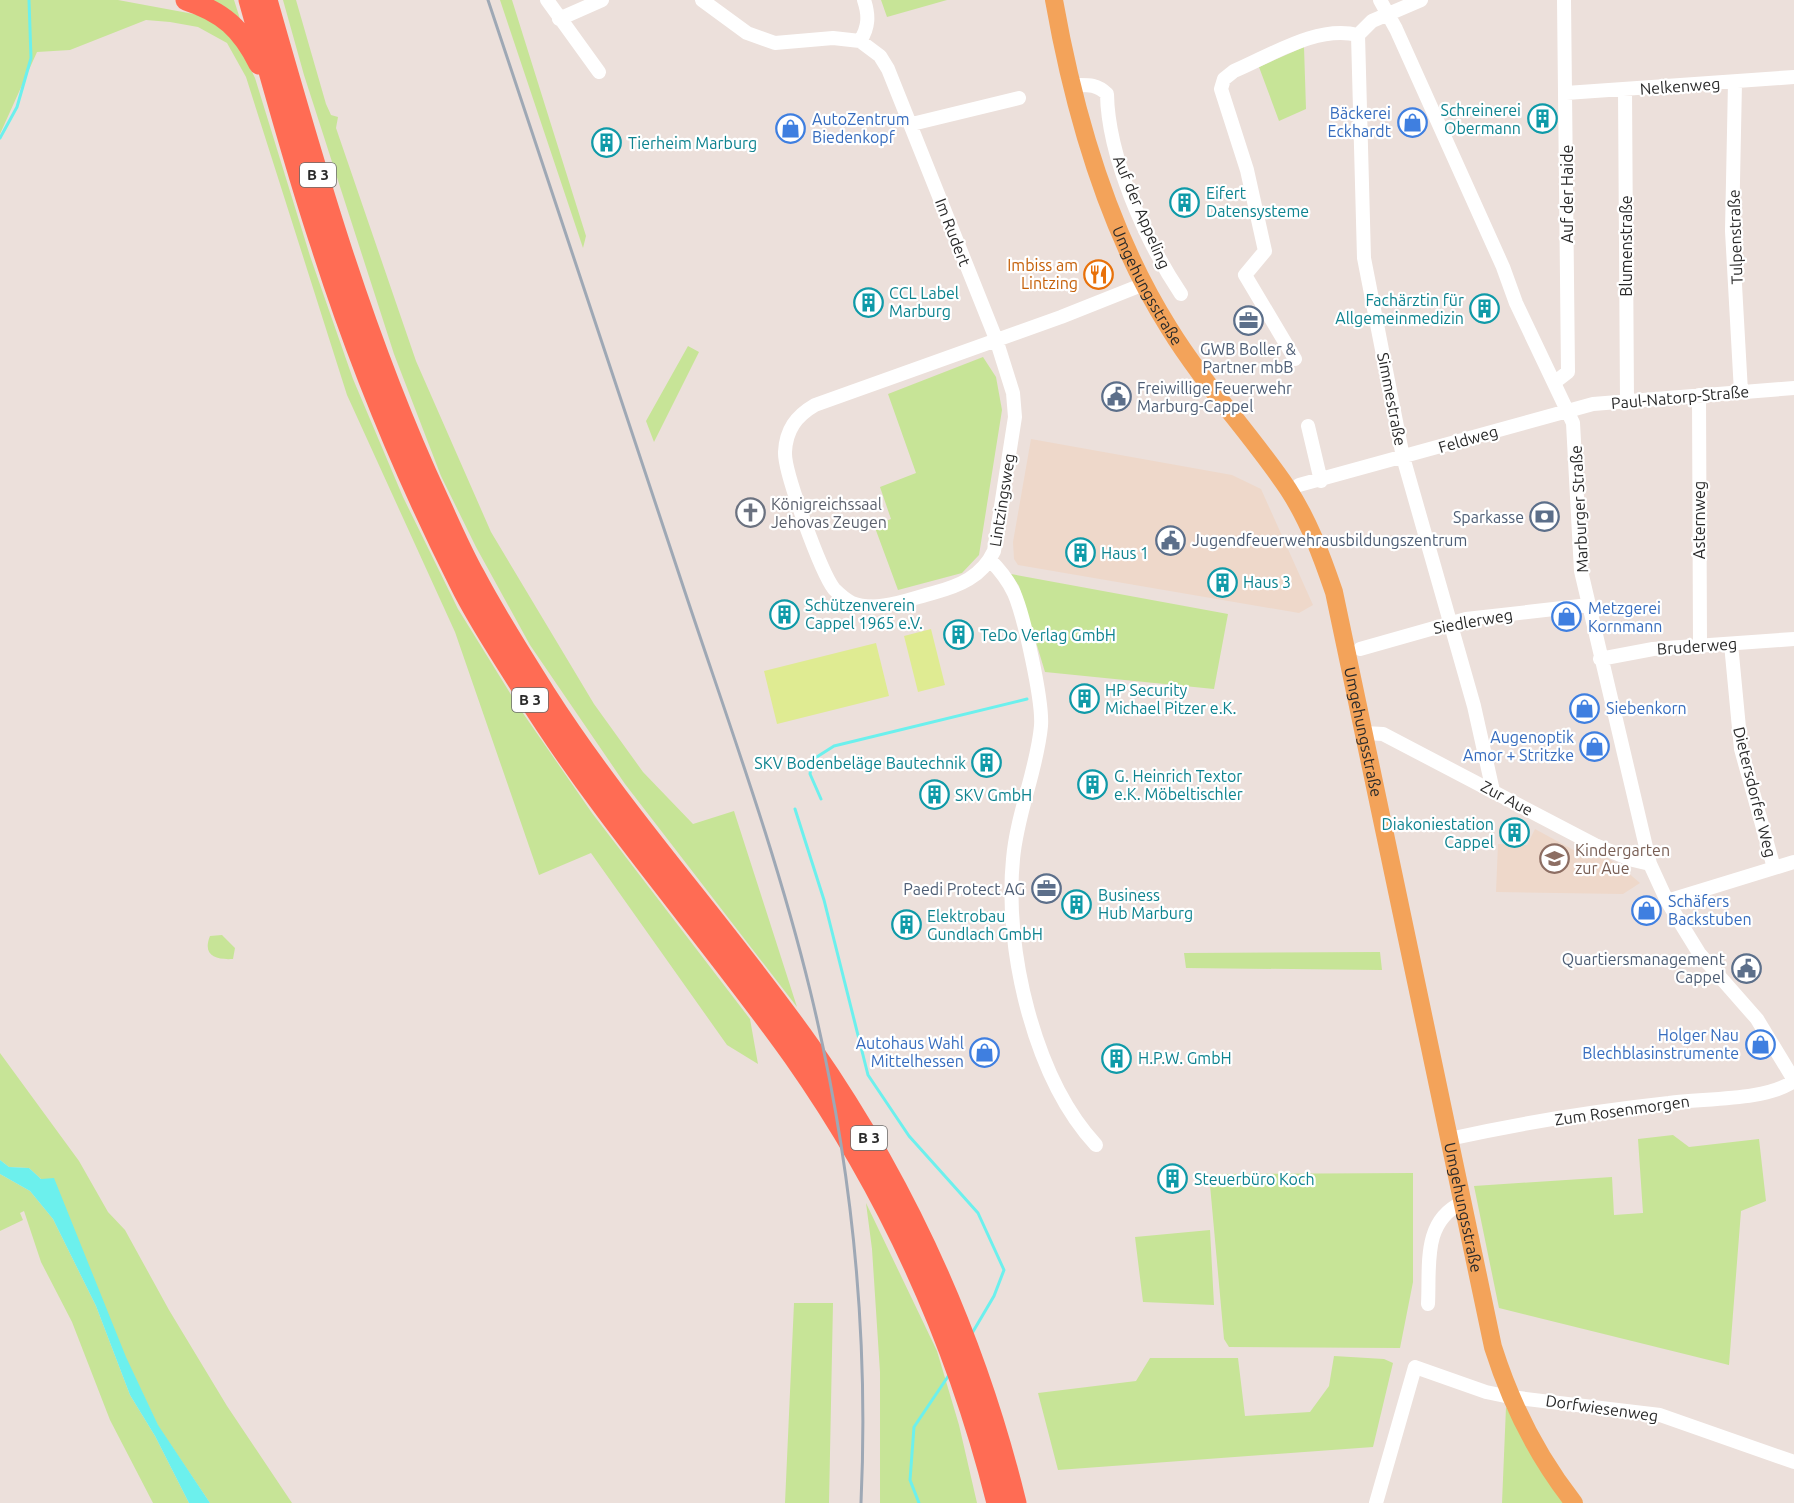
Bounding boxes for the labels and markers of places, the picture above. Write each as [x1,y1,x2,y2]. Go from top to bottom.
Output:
place label: Schreinerei Obermann [1441,101,1521,137]
building icon: Schreinerei Obermann [1526,103,1558,135]
place label: Bäckerei Eckhardt [1327,104,1392,140]
shop icon: Bäckerei Eckhardt [1396,106,1428,138]
place label: AutoZentrum Biedenkopf [812,110,909,146]
shop icon: AutoZentrum Biedenkopf [775,112,807,144]
building icon: Tierheim Marburg [591,127,623,159]
place label: Tierheim Marburg [628,134,757,152]
place label: Eifert Datensysteme [1206,184,1309,220]
building icon: Eifert Datensysteme [1169,186,1201,218]
place label: Imbiss am Lintzing [1007,256,1078,292]
restaurant icon: Imbiss am Lintzing [1083,258,1115,290]
place label: CCL Label Marburg [889,284,959,320]
building icon: CCL Label Marburg [852,286,884,318]
place label: Fachärztin für Allgemeinmedizin [1335,291,1464,327]
building icon: Fachärztin für Allgemeinmedizin [1469,293,1501,325]
office icon: GWB Boller & Partner mbB [1232,305,1264,337]
place label: GWB Boller & Partner mbB [1200,340,1297,376]
place label: Freiwillige Feuerwehr Marburg-Cappel [1137,379,1292,415]
public building icon: Freiwillige Feuerwehr Marburg-Cappel [1100,381,1132,413]
place label: Königreichssaal Jehovas Zeugen [771,495,887,531]
church icon: Königreichssaal Jehovas Zeugen [734,497,766,529]
bank icon: Sparkasse [1529,501,1561,533]
place label: Sparkasse [1453,508,1524,526]
public building icon: Jugendfeuerwehrausbildungszentrum [1155,524,1187,556]
place label: Jugendfeuerwehrausbildungszentrum [1192,531,1467,549]
building icon: Haus 1 [1064,537,1096,569]
place label: Haus 1 [1101,544,1149,562]
building icon: Haus 3 [1206,566,1238,598]
place label: Haus 3 [1243,573,1291,591]
place label: Schützenverein Cappel 1965 e.V. [805,596,923,632]
building icon: Schützenverein Cappel 1965 e.V. [768,598,800,630]
place label: Metzgerei Kornmann [1588,599,1662,635]
shop icon: Metzgerei Kornmann [1551,601,1583,633]
building icon: TeDo Verlag GmbH [943,619,975,651]
place label: TeDo Verlag GmbH [980,626,1116,644]
place label: HP Security Michael Pitzer e.K. [1105,681,1237,717]
building icon: HP Security Michael Pitzer e.K. [1068,683,1100,715]
shop icon: Siebenkorn [1569,692,1601,724]
place label: Siebenkorn [1606,699,1687,717]
place label: Augenoptik Amor + Stritzke [1463,728,1574,764]
shop icon: Augenoptik Amor + Stritzke [1579,730,1611,762]
building icon: SKV Bodenbeläge Bautechnik [971,747,1003,779]
place label: SKV Bodenbeläge Bautechnik [754,754,966,772]
place label: G. Heinrich Textor e.K. Möbeltischler [1114,767,1243,803]
building icon: G. Heinrich Textor e.K. Möbeltischler [1077,769,1109,801]
building icon: SKV GmbH [918,779,950,811]
place label: SKV GmbH [955,786,1032,804]
place label: Diakoniestation Cappel [1382,815,1494,851]
building icon: Diakoniestation Cappel [1499,817,1531,849]
place label: Kindergarten zur Aue [1575,841,1670,877]
school or university icon: Kindergarten zur Aue [1538,843,1570,875]
office icon: Paedi Protect AG [1030,873,1062,905]
place label: Paedi Protect AG [903,880,1025,898]
place label: Business Hub Marburg [1098,886,1193,922]
building icon: Business Hub Marburg [1061,888,1093,920]
place label: Schäfers Backstuben [1668,892,1752,928]
shop icon: Schäfers Backstuben [1631,894,1663,926]
place label: Elektrobau Gundlach GmbH [927,907,1043,943]
building icon: Elektrobau Gundlach GmbH [890,909,922,941]
place label: Quartiersmanagement Cappel [1562,950,1726,986]
public building icon: Quartiersmanagement Cappel [1730,952,1762,984]
place label: Holger Nau Blechblasinstrumente [1582,1026,1739,1062]
shop icon: Holger Nau Blechblasinstrumente [1744,1028,1776,1060]
place label: Autohaus Wahl Mittelhessen [856,1034,964,1070]
shop icon: Autohaus Wahl Mittelhessen [969,1036,1001,1068]
building icon: H.P.W. GmbH [1101,1042,1133,1074]
place label: H.P.W. GmbH [1138,1049,1232,1067]
building icon: Steuerbüro Koch [1157,1163,1189,1195]
place label: Steuerbüro Koch [1194,1170,1315,1188]

